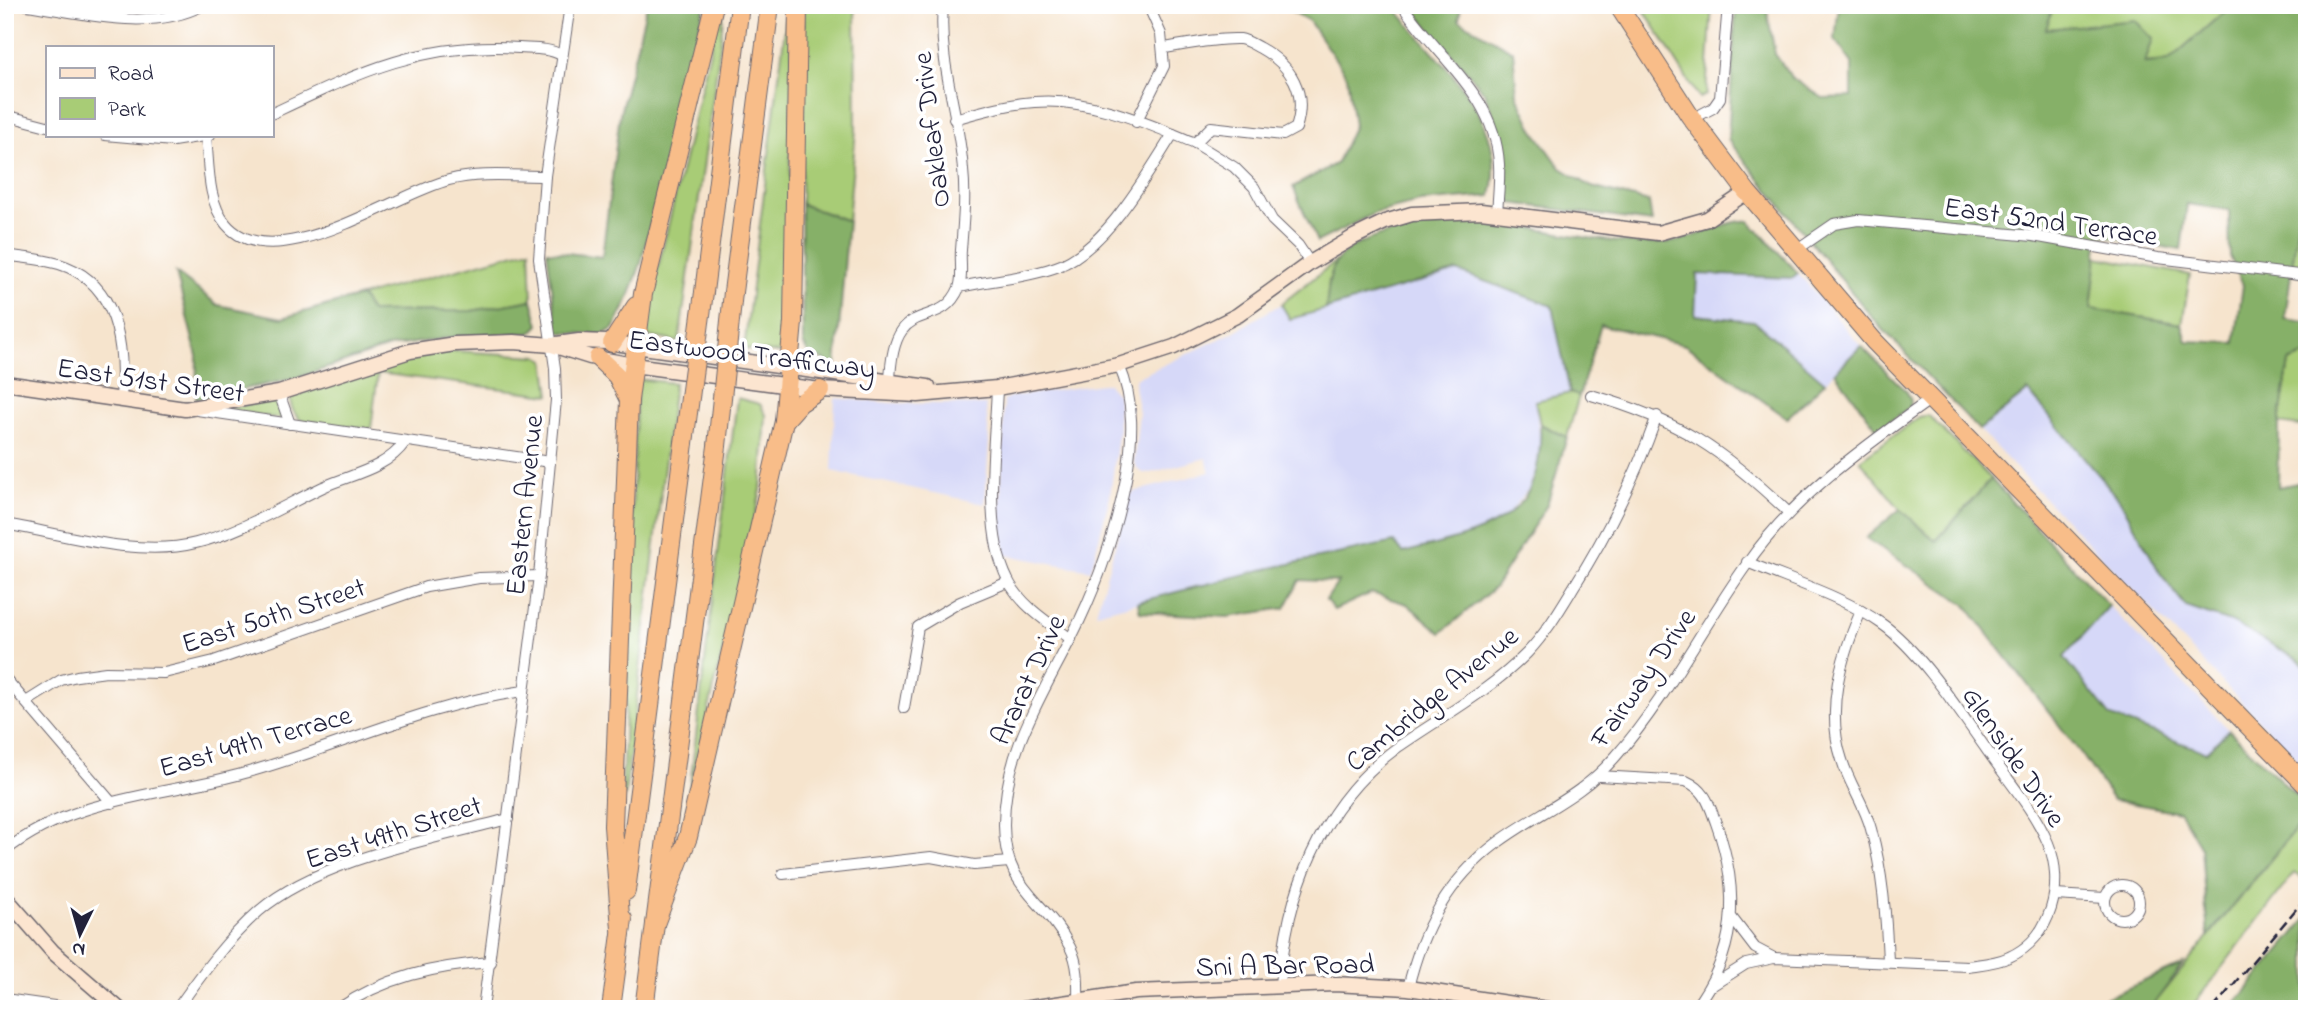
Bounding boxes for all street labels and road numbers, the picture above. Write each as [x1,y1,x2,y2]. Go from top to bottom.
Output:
street label: Oakleaf Drive [904,49,963,210]
street label: East 52nd Terrace [1941,188,2160,259]
street label: Eastwood Trafficway [626,321,877,392]
street label: East 51st Street [54,349,247,416]
street label: Eastern Avenue [497,413,556,598]
street label: East 50th Street [177,568,371,666]
street label: Fairway Drive [1581,601,1708,758]
street label: Ararat Drive [982,608,1078,752]
street label: Cambridge Avenue [1338,618,1529,783]
street label: Glenside Drive [1950,679,2075,837]
street label: East 49th Terrace [155,696,357,790]
street label: East 49th Street [301,787,487,882]
street label: Sni A Bar Road [1195,945,1375,990]

